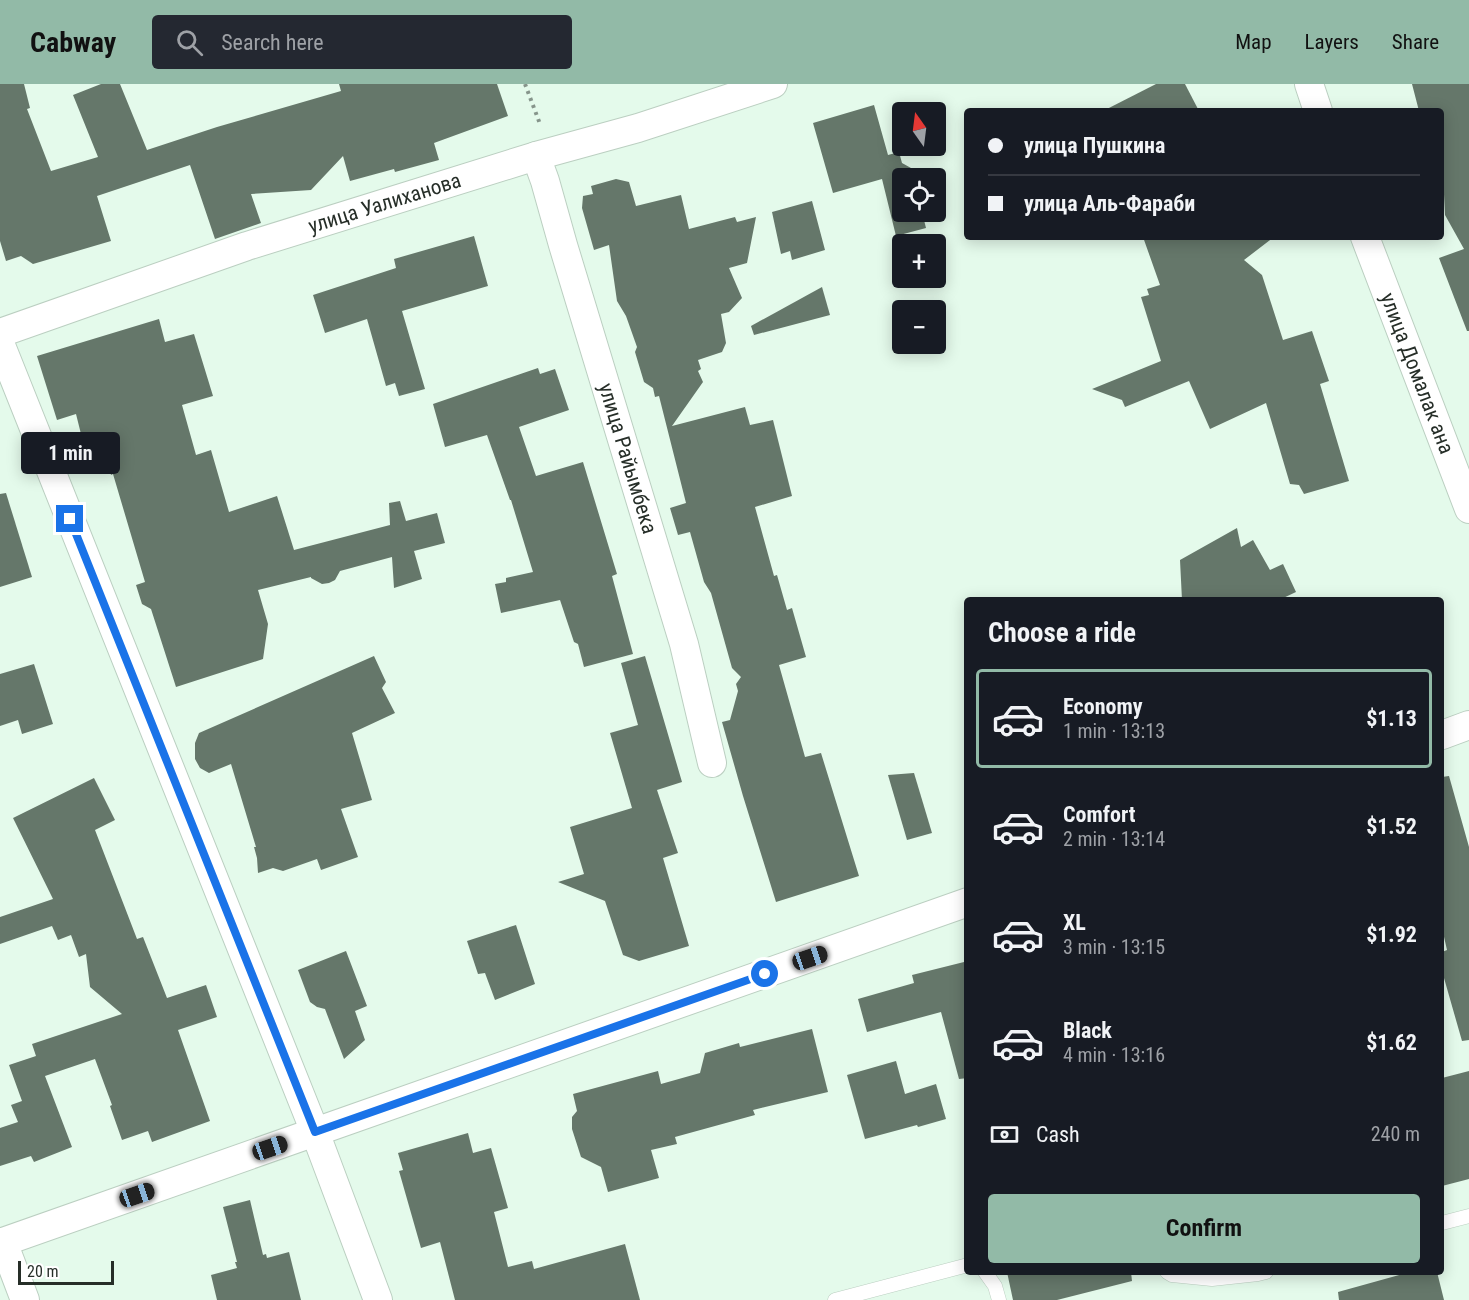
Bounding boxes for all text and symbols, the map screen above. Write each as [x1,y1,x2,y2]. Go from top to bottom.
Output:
search box [152,15,572,69]
text: Cabway [30,26,116,59]
icon: search [173,26,206,59]
text: Search here [221,30,324,55]
text: Map [1235,30,1272,54]
text: Layers [1305,30,1359,54]
text: Share [1392,30,1439,54]
north arrow [892,102,946,156]
map controls [892,102,946,354]
text: улица Пушкина [1024,133,1165,158]
street label: улица Уалиханова [305,168,464,238]
button: locate [892,168,946,222]
text: улица Аль-Фараби [1024,191,1195,216]
button: + [892,234,946,288]
street label: улица Домалак ана [1376,290,1459,457]
button: − [892,300,946,354]
street label: улица Райымбека [594,380,662,536]
callout: 1 min [20,432,119,474]
text: 1 min [48,441,93,465]
route end [56,505,83,532]
text: Choose a ride [988,617,1136,649]
icon: car [991,692,1045,746]
text: Economy [1063,694,1143,719]
text: $1.13 [1366,706,1417,731]
text: 1 min · 13:13 [1063,719,1165,743]
icon: car [991,800,1045,854]
text: Comfort [1063,802,1136,827]
text: $1.52 [1366,814,1417,839]
text: 2 min · 13:14 [1063,827,1165,851]
icon: car [991,908,1045,962]
text: XL [1063,910,1086,935]
text: $1.92 [1366,922,1417,947]
text: 3 min · 13:15 [1063,935,1165,959]
car [790,944,830,972]
route start [751,960,778,987]
icon: car [991,1016,1045,1070]
text: Black [1063,1018,1112,1043]
text: $1.62 [1366,1030,1417,1055]
text: 4 min · 13:16 [1063,1043,1165,1067]
icon: cash [988,1118,1021,1151]
text: Cash [1036,1122,1080,1147]
text: 240 m [1371,1122,1420,1146]
car [250,1134,290,1162]
car [117,1181,157,1209]
button: Confirm [988,1194,1420,1263]
scale bar [18,1258,114,1286]
text: 20 m [27,1262,59,1281]

